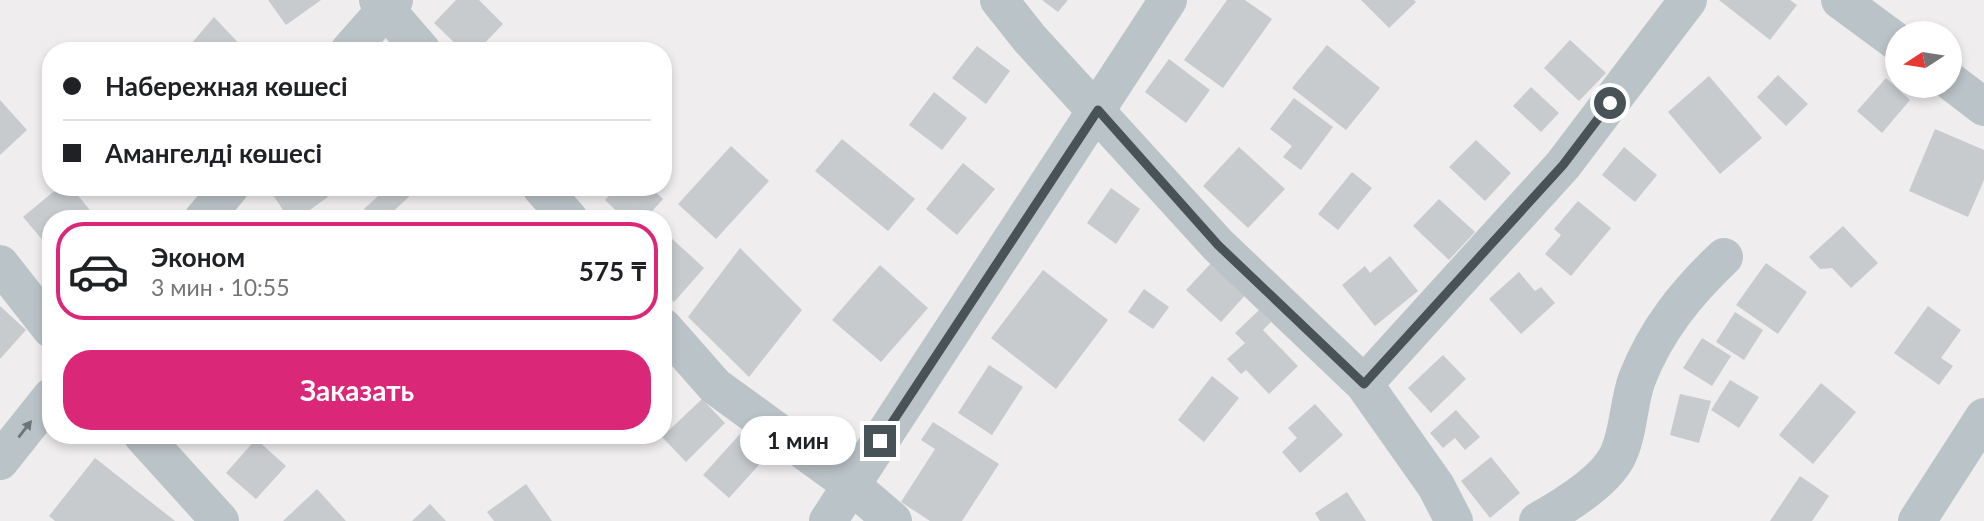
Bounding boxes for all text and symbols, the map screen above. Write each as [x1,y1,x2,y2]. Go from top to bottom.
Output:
north arrow [1885,21,1962,98]
map controls [1885,21,1962,98]
text: Набережная көшесі [105,70,348,102]
route start [1594,87,1626,119]
text: Амангелді көшесі [105,137,322,169]
icon: car [67,240,130,303]
text: Эконом [151,241,245,273]
text: 575 ₸ [579,255,647,287]
text: 3 мин · 10:55 [151,273,290,301]
button: Заказать [63,350,651,430]
callout: 1 мин [740,416,856,466]
one-way arrow [18,420,33,438]
route end [864,425,896,457]
text: 1 мин [767,426,829,454]

